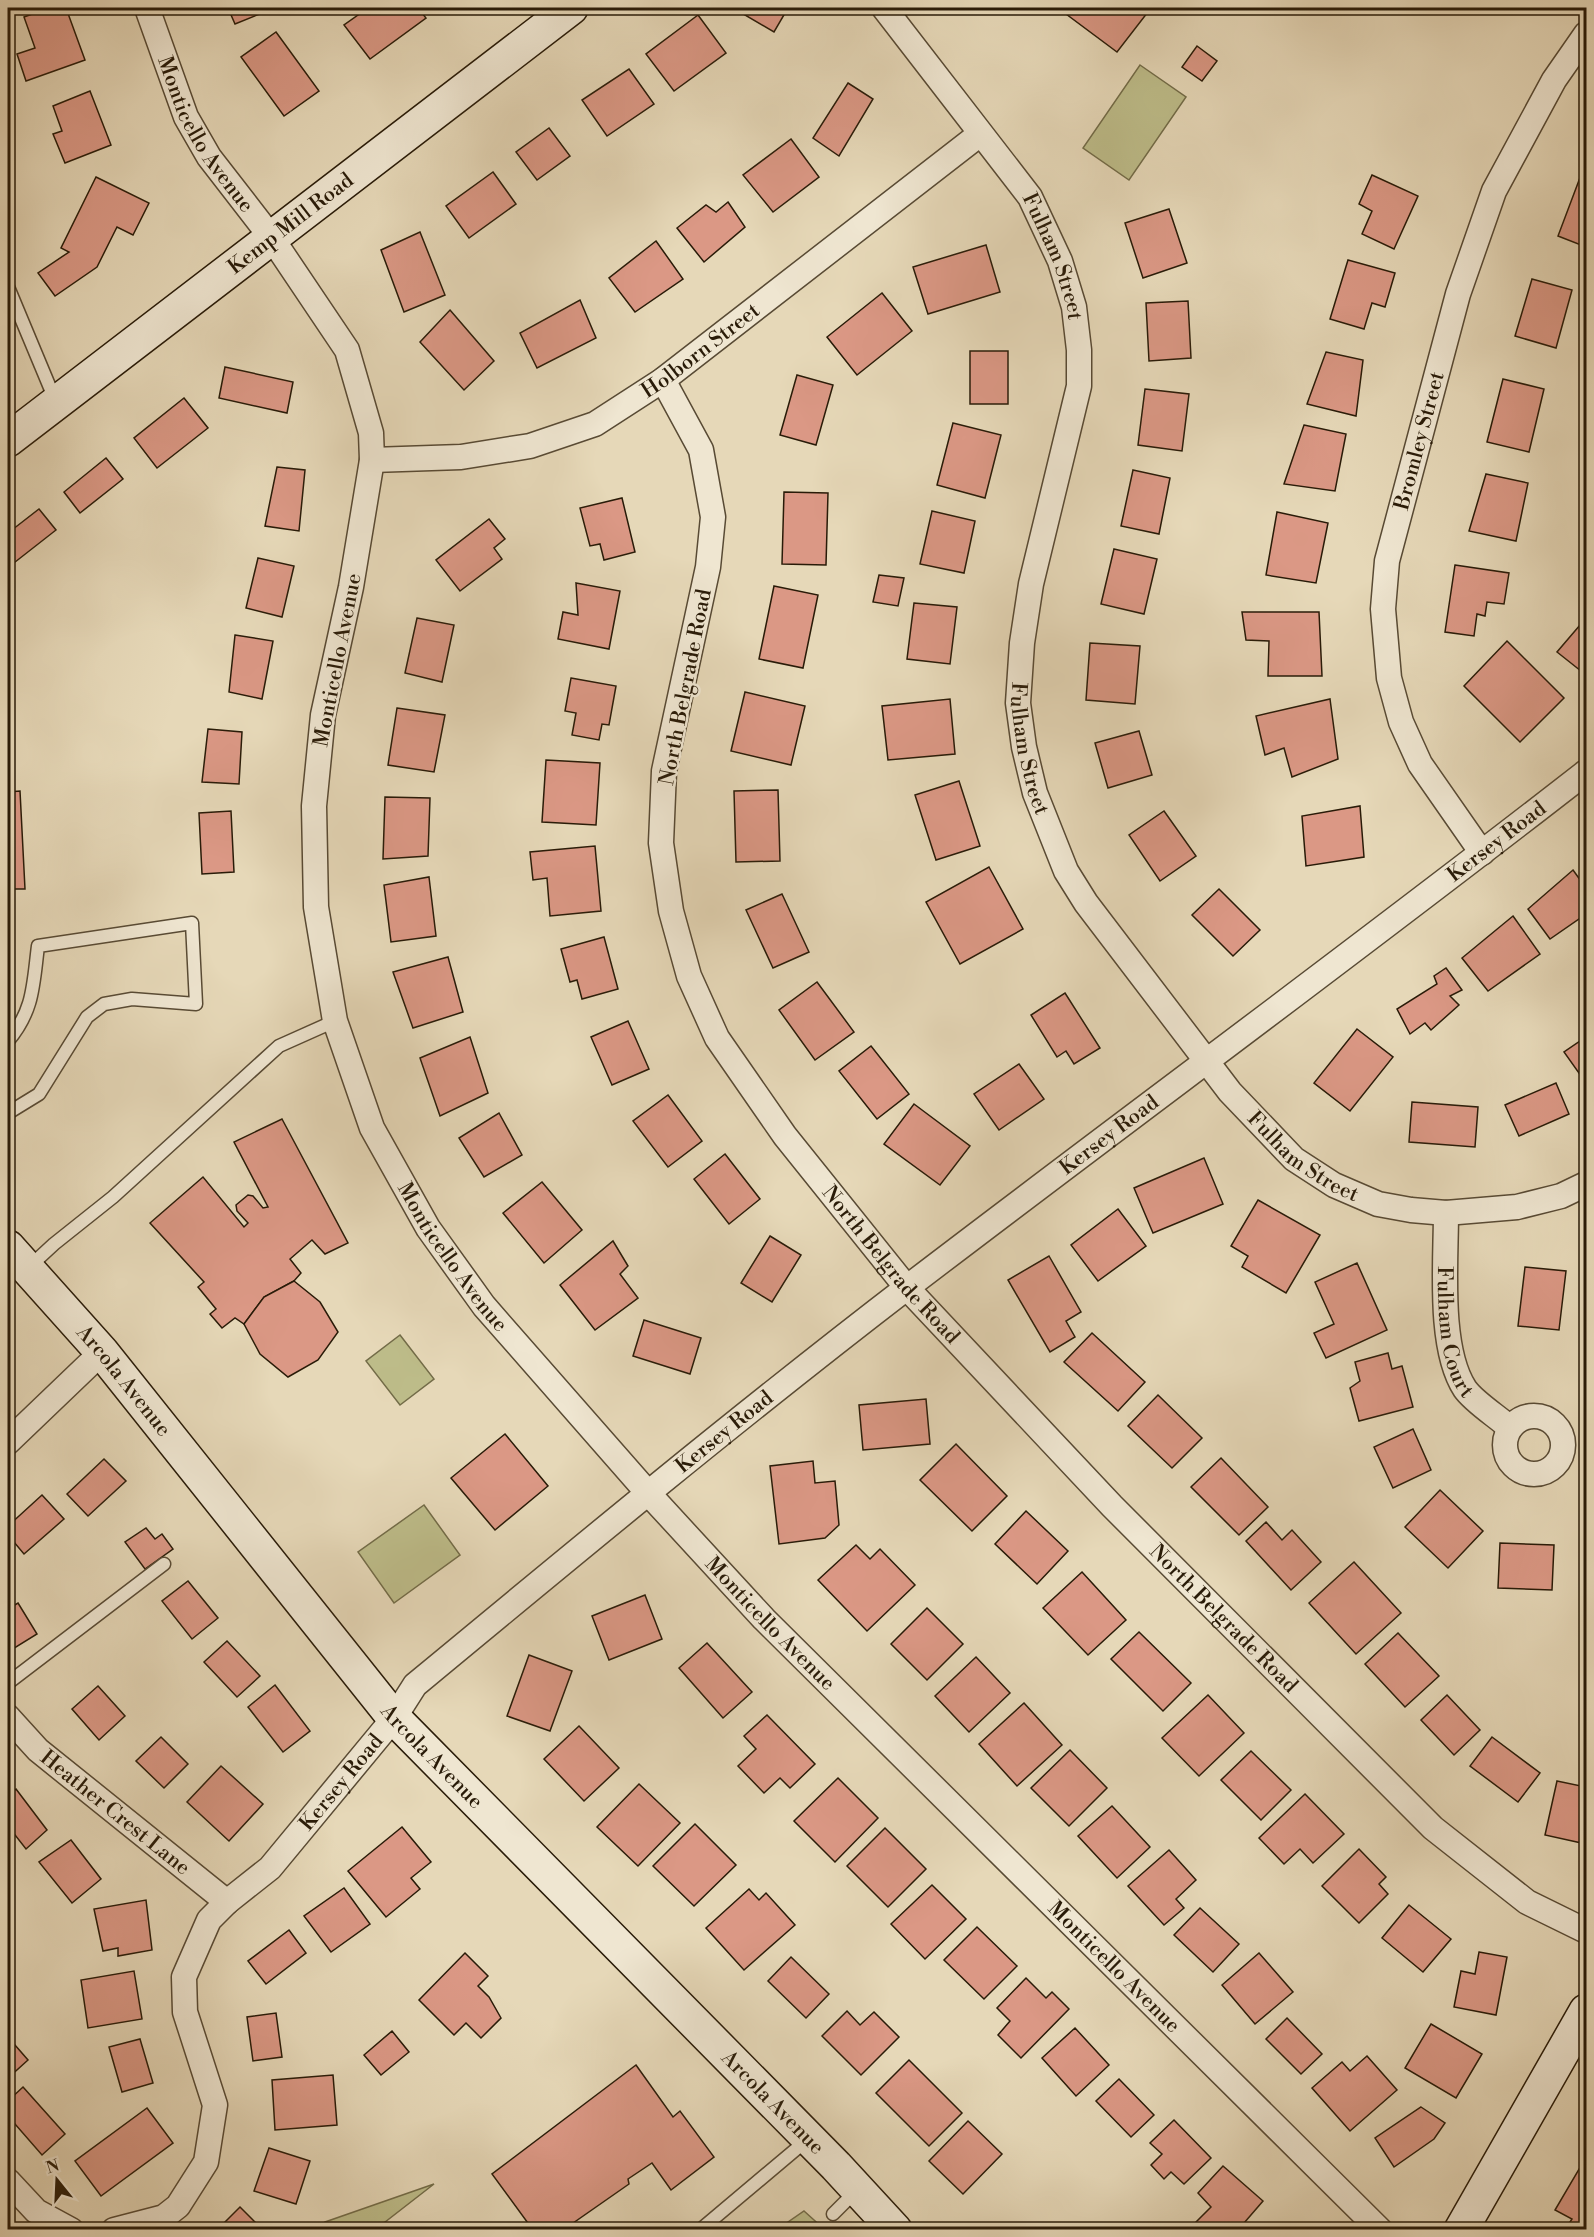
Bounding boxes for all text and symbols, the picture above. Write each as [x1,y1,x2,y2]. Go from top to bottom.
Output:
street label: Monticello Avenue [151,53,259,218]
street label: Kemp Mill Road [223,168,359,281]
street label: Fulham Street [1016,189,1087,322]
street label: Holborn Street [637,298,766,405]
street label: Bromley Street [1389,368,1451,514]
street label: Monticello Avenue [308,571,368,749]
street label: North Belgrade Road [654,587,718,788]
street label: Fulham Street [1004,681,1055,819]
street label: Kersey Road [1442,796,1552,888]
street label: Kersey Road [1054,1090,1164,1181]
street label: Fulham Street [1241,1106,1363,1208]
street label: Monticello Avenue [391,1178,513,1338]
street label: North Belgrade Road [816,1181,965,1350]
street label: Fulham Court [1431,1266,1479,1404]
street label: Arcola Avenue [70,1319,176,1442]
street label: Kersey Road [671,1385,779,1479]
street label: North Belgrade Road [1144,1539,1303,1699]
street label: Monticello Avenue [699,1552,840,1696]
street label: Arcola Avenue [374,1699,488,1815]
street label: Kersey Road [294,1729,389,1836]
street label: Heather Crest Lane [35,1745,195,1881]
street label: Monticello Avenue [1042,1896,1186,2039]
street label: Arcola Avenue [715,2045,829,2161]
north arrow [27,2150,87,2210]
text: N [44,2155,62,2178]

